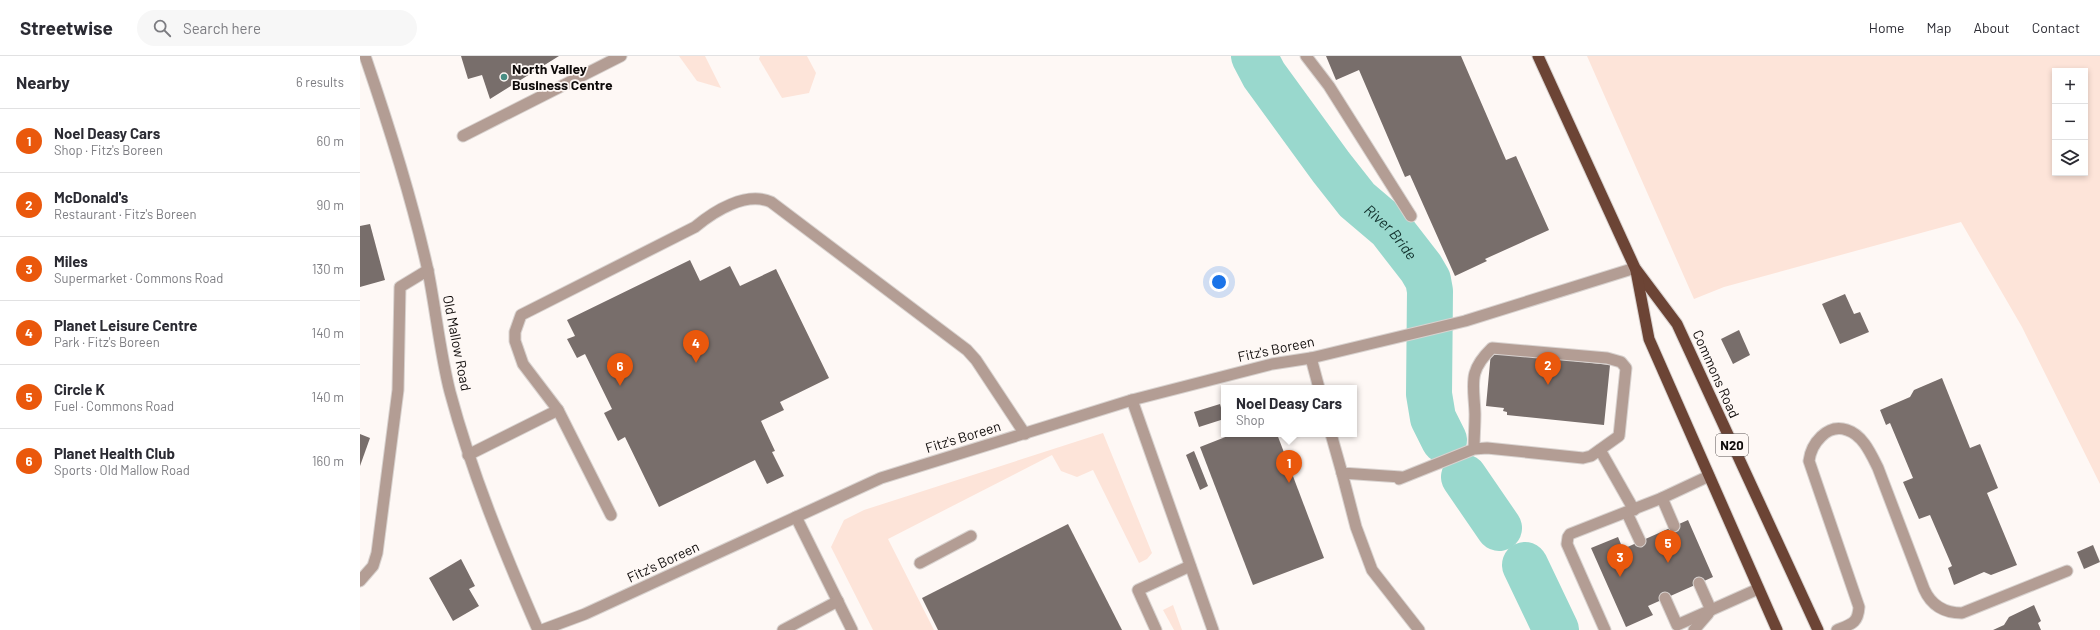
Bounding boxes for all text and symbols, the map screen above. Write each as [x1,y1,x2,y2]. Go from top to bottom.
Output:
search box [137,10,417,46]
text: Streetwise [20,16,113,39]
icon: search [151,17,173,39]
text: Search here [183,19,261,37]
text: Home [1869,19,1905,36]
text: Map [1927,19,1951,36]
text: About [1973,19,2010,36]
text: Contact [2032,19,2080,36]
place label: North Valley Business Centre [512,60,613,93]
map controls [2052,68,2088,176]
button: + [2052,68,2088,104]
text: Nearby [16,72,70,92]
marker: North Valley Business Centre [499,72,509,82]
text: 6 results [296,74,344,90]
button: − [2052,104,2088,140]
text: Noel Deasy Cars [54,124,160,142]
text: 1 [27,133,31,149]
text: 60 m [317,133,344,149]
button: layers [2052,140,2088,176]
text: Shop · Fitz's Boreen [54,142,163,158]
text: McDonald's [54,188,128,206]
text: 2 [25,197,33,213]
text: 90 m [317,197,344,213]
water label: River Bride [1361,200,1421,263]
text: Restaurant · Fitz's Boreen [54,206,197,222]
text: Miles [54,252,88,270]
text: 3 [25,261,33,277]
text: 130 m [312,261,344,277]
text: Supermarket · Commons Road [54,270,223,286]
your location [1209,272,1229,292]
street label: Old Mallow Road [440,294,475,392]
text: Planet Leisure Centre [54,316,197,334]
text: 4 [25,325,33,341]
text: 140 m [312,325,344,341]
street label: Commons Road [1689,327,1744,421]
pin: 4 [683,330,709,363]
street label: Fitz's Boreen [1236,332,1316,365]
text: Park · Fitz's Boreen [54,334,160,350]
pin: 2 [1535,352,1561,385]
pin: 6 [607,353,633,386]
text: Circle K [54,380,105,398]
popup [1221,385,1357,437]
text: 5 [25,389,33,405]
text: 140 m [312,389,344,405]
text: Noel Deasy Cars [1236,394,1342,412]
text: Fuel · Commons Road [54,398,174,414]
text: Shop [1236,412,1265,428]
street label: Fitz's Boreen [923,417,1003,456]
road number: N20 [1716,434,1748,456]
text: Planet Health Club [54,444,175,462]
pin: 1 [1276,450,1302,483]
text: 6 [26,453,32,469]
text: 160 m [312,453,344,469]
text: Sports · Old Mallow Road [54,462,190,478]
pin: 5 [1655,530,1681,563]
street label: Fitz's Boreen [624,537,702,586]
pin: 3 [1607,544,1633,577]

